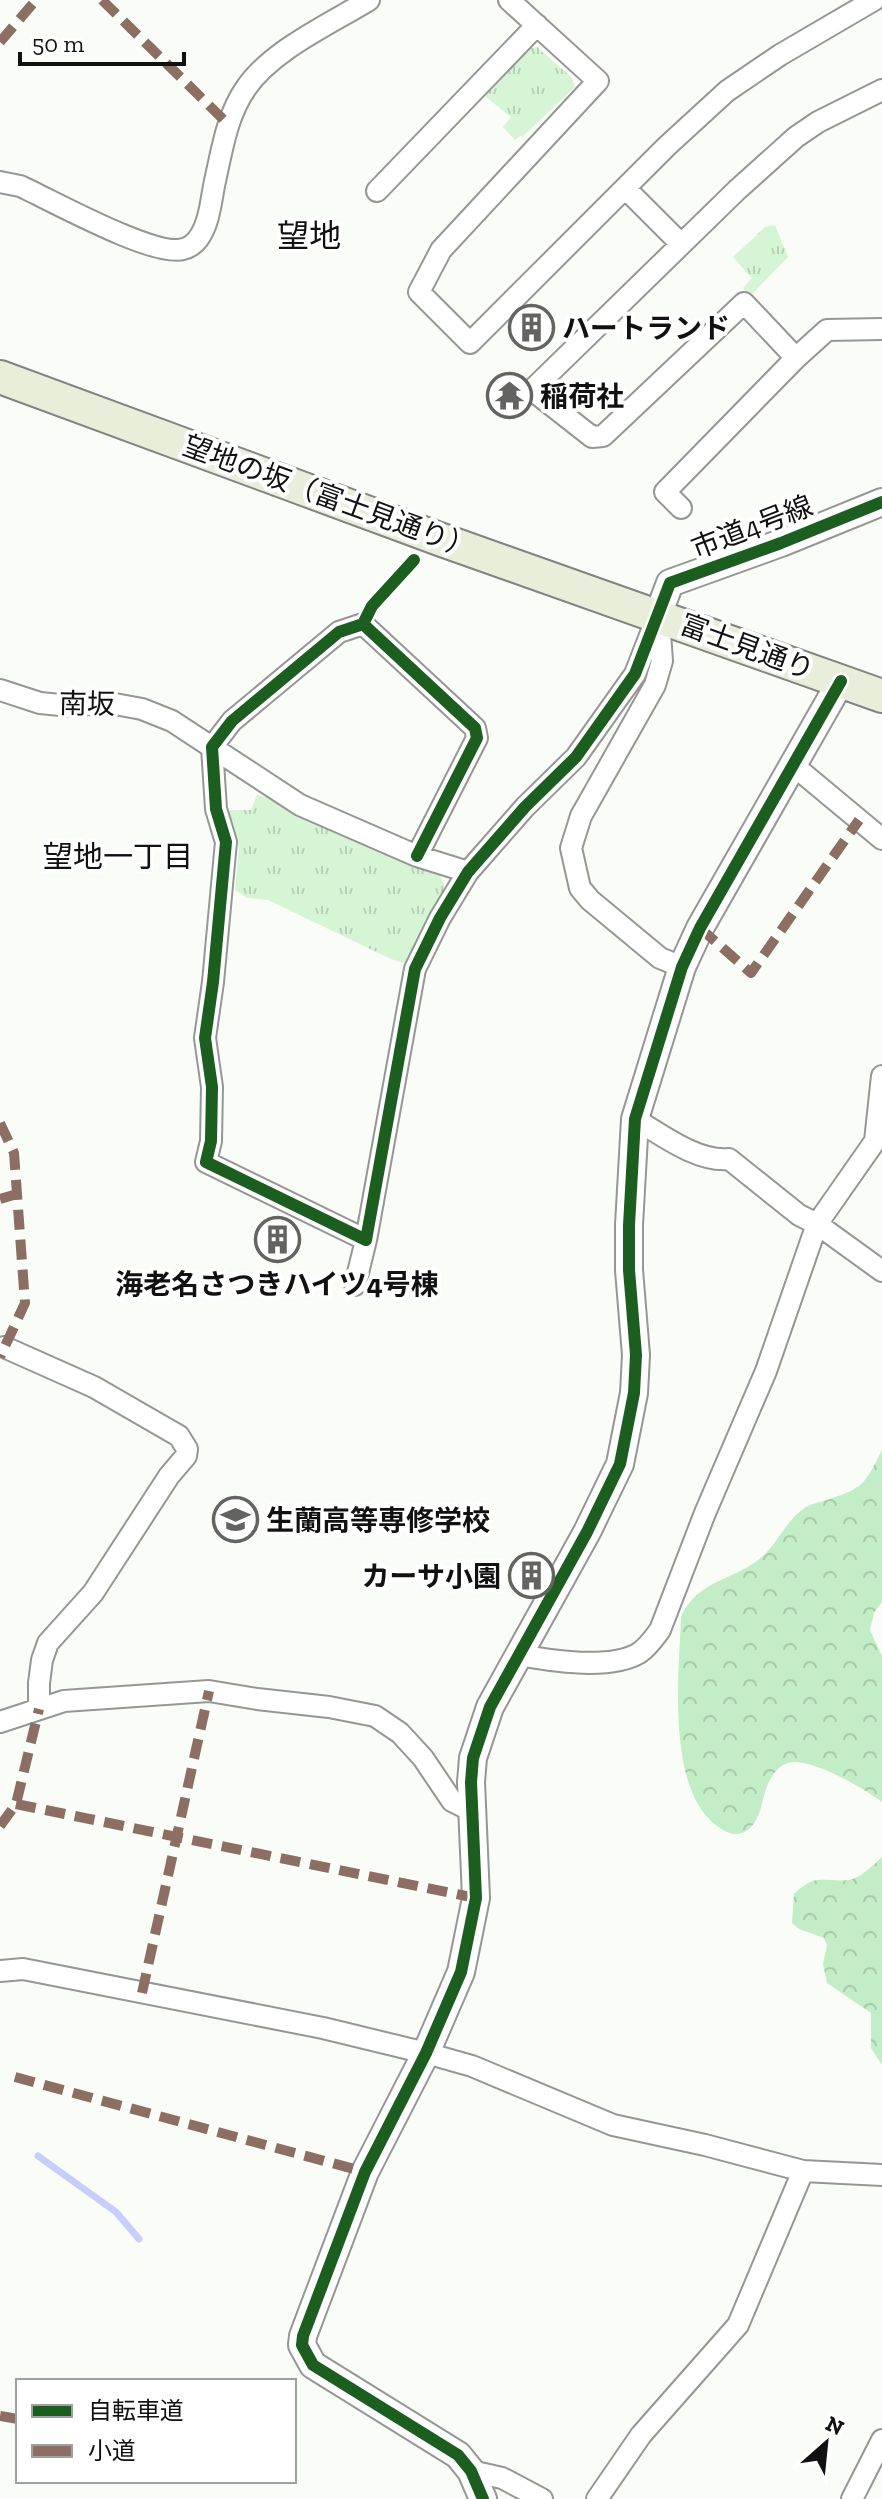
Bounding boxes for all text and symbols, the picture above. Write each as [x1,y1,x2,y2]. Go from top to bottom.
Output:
scale bar [20,16,184,66]
text: 50 m [32,29,85,58]
district label: 望地 [277,217,341,255]
building icon: ハートランド [507,304,555,352]
place label: ハートランド [562,312,730,345]
temple icon: 稲荷社 [485,372,533,420]
place label: 稲荷社 [540,380,624,413]
street label: 望地の坂（富士見通り） [179,429,479,565]
street label: 市道4号線 [687,489,817,565]
street label: 富士見通り [676,608,818,686]
street label: 南坂 [59,687,115,721]
district label: 望地一丁目 [43,839,193,875]
building icon: 海老名さつきハイツ4号棟 [253,1215,301,1263]
place label: 海老名さつきハイツ4号棟 [115,1268,439,1301]
school or university icon: 生蘭高等専修学校 [211,1496,259,1544]
place label: 生蘭高等専修学校 [266,1504,490,1537]
building icon: カーサ小園 [508,1552,556,1600]
place label: カーサ小園 [362,1560,501,1593]
legend [16,2379,296,2483]
text: 自転車道 [88,2396,184,2425]
north arrow [786,2403,866,2483]
text: N [821,2410,849,2442]
text: 小道 [88,2436,136,2465]

